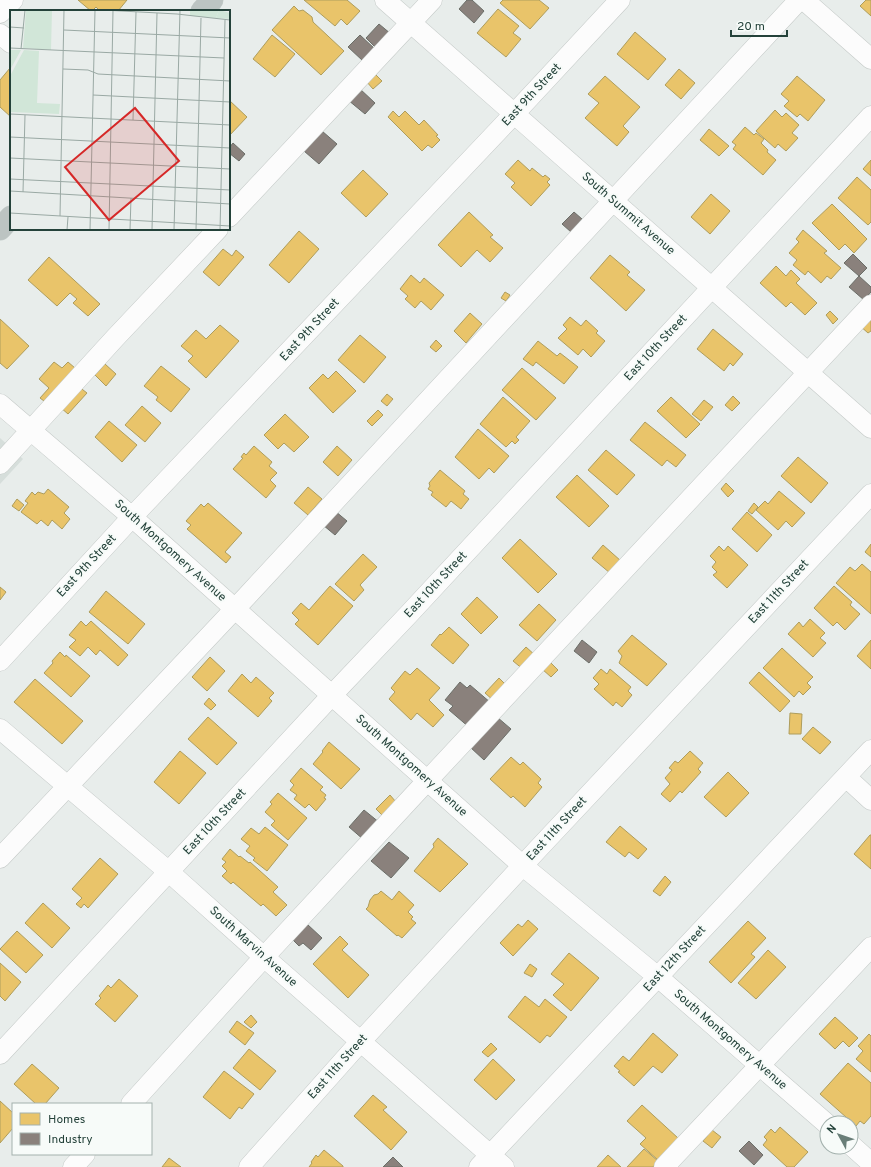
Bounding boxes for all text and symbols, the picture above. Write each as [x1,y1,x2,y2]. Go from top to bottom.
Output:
inset map [10,10,230,230]
scale bar [731,12,787,38]
text: 20 m [737,19,765,35]
street label: East 9th Street [499,60,565,130]
street label: South Summit Avenue [578,169,678,259]
street label: East 9th Street [277,295,343,365]
street label: East 10th Street [621,311,691,385]
street label: South Montgomery Avenue [111,496,229,606]
street label: East 9th Street [54,531,120,601]
street label: East 10th Street [401,548,471,622]
street label: East 11th Street [745,556,813,628]
street label: South Montgomery Avenue [352,711,470,821]
street label: East 10th Street [180,785,250,859]
street label: East 11th Street [523,793,591,865]
street label: South Marvin Avenue [206,903,300,991]
street label: East 12th Street [640,922,710,996]
street label: South Montgomery Avenue [670,986,790,1094]
street label: East 11th Street [305,1031,371,1103]
legend [12,1103,152,1155]
text: Homes [48,1112,85,1128]
north arrow [819,1115,859,1155]
text: N [824,1122,840,1137]
text: Industry [48,1132,93,1148]

